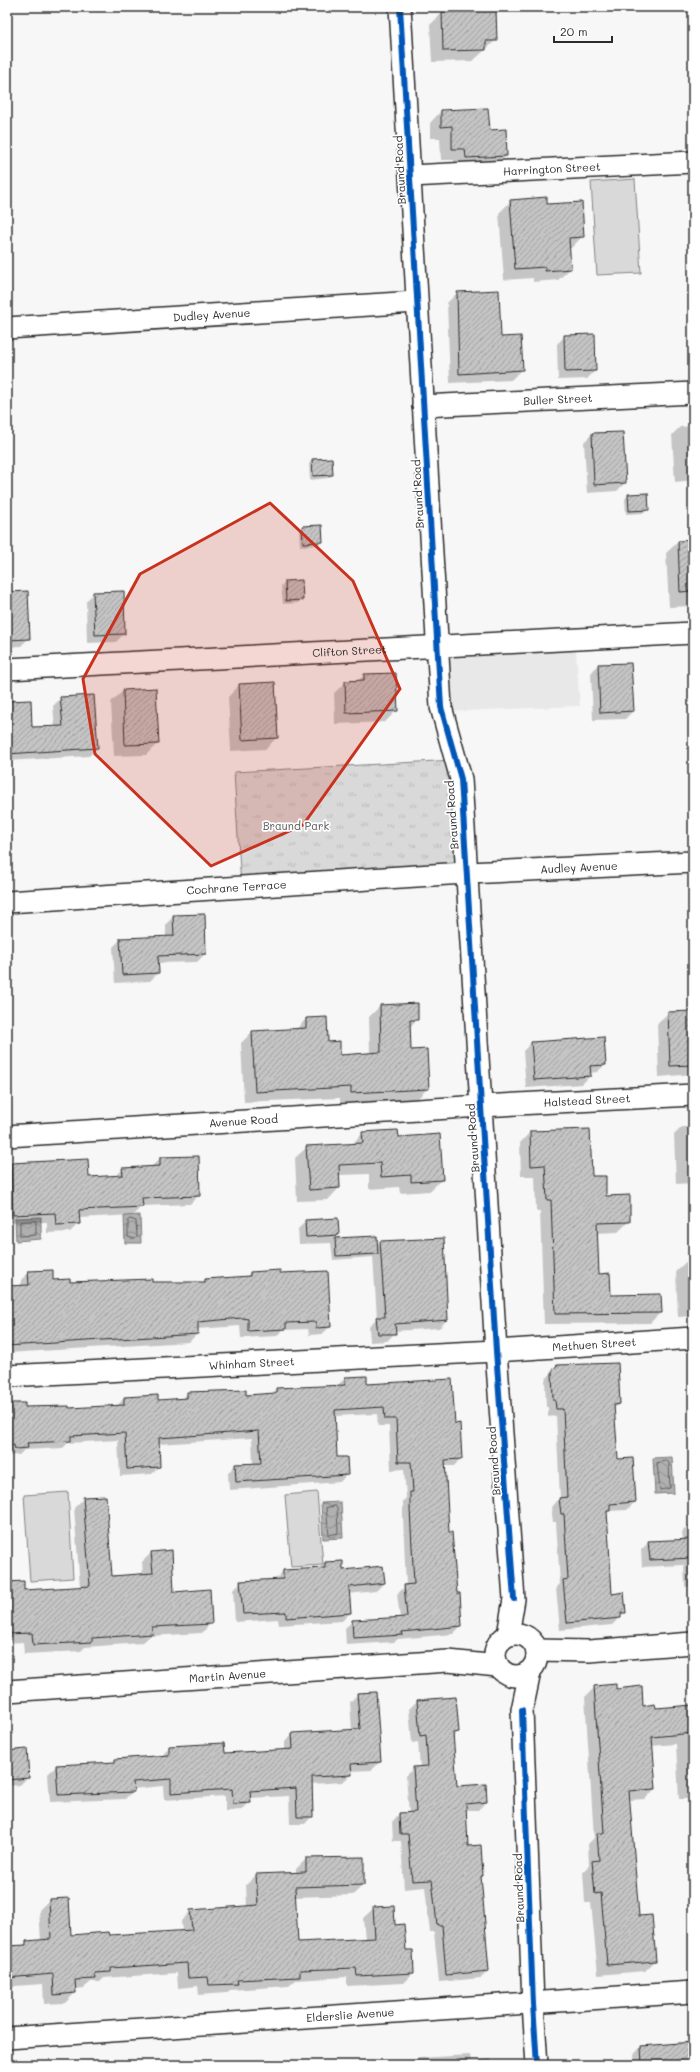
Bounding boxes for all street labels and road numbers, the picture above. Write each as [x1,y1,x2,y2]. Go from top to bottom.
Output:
street label: Braund Road [390,135,409,205]
street label: Harrington Street [503,159,601,178]
street label: Dudley Avenue [172,305,251,324]
street label: Buller Street [523,390,593,408]
street label: Braund Road [408,459,427,529]
street label: Clifton Street [312,641,387,660]
street label: Braund Road [442,780,461,850]
street label: Audley Avenue [540,858,618,876]
street label: Cochrane Terrace [186,876,287,898]
street label: Halstead Street [543,1090,631,1110]
street label: Braund Road [463,1103,482,1173]
street label: Avenue Road [209,1111,278,1130]
street label: Methuen Street [552,1334,637,1354]
street label: Whinham Street [208,1353,295,1373]
street label: Braund Road [484,1426,503,1496]
street label: Martin Avenue [188,1665,267,1686]
street label: Braund Road [510,1853,527,1923]
street label: Elderslie Avenue [306,2004,395,2025]

